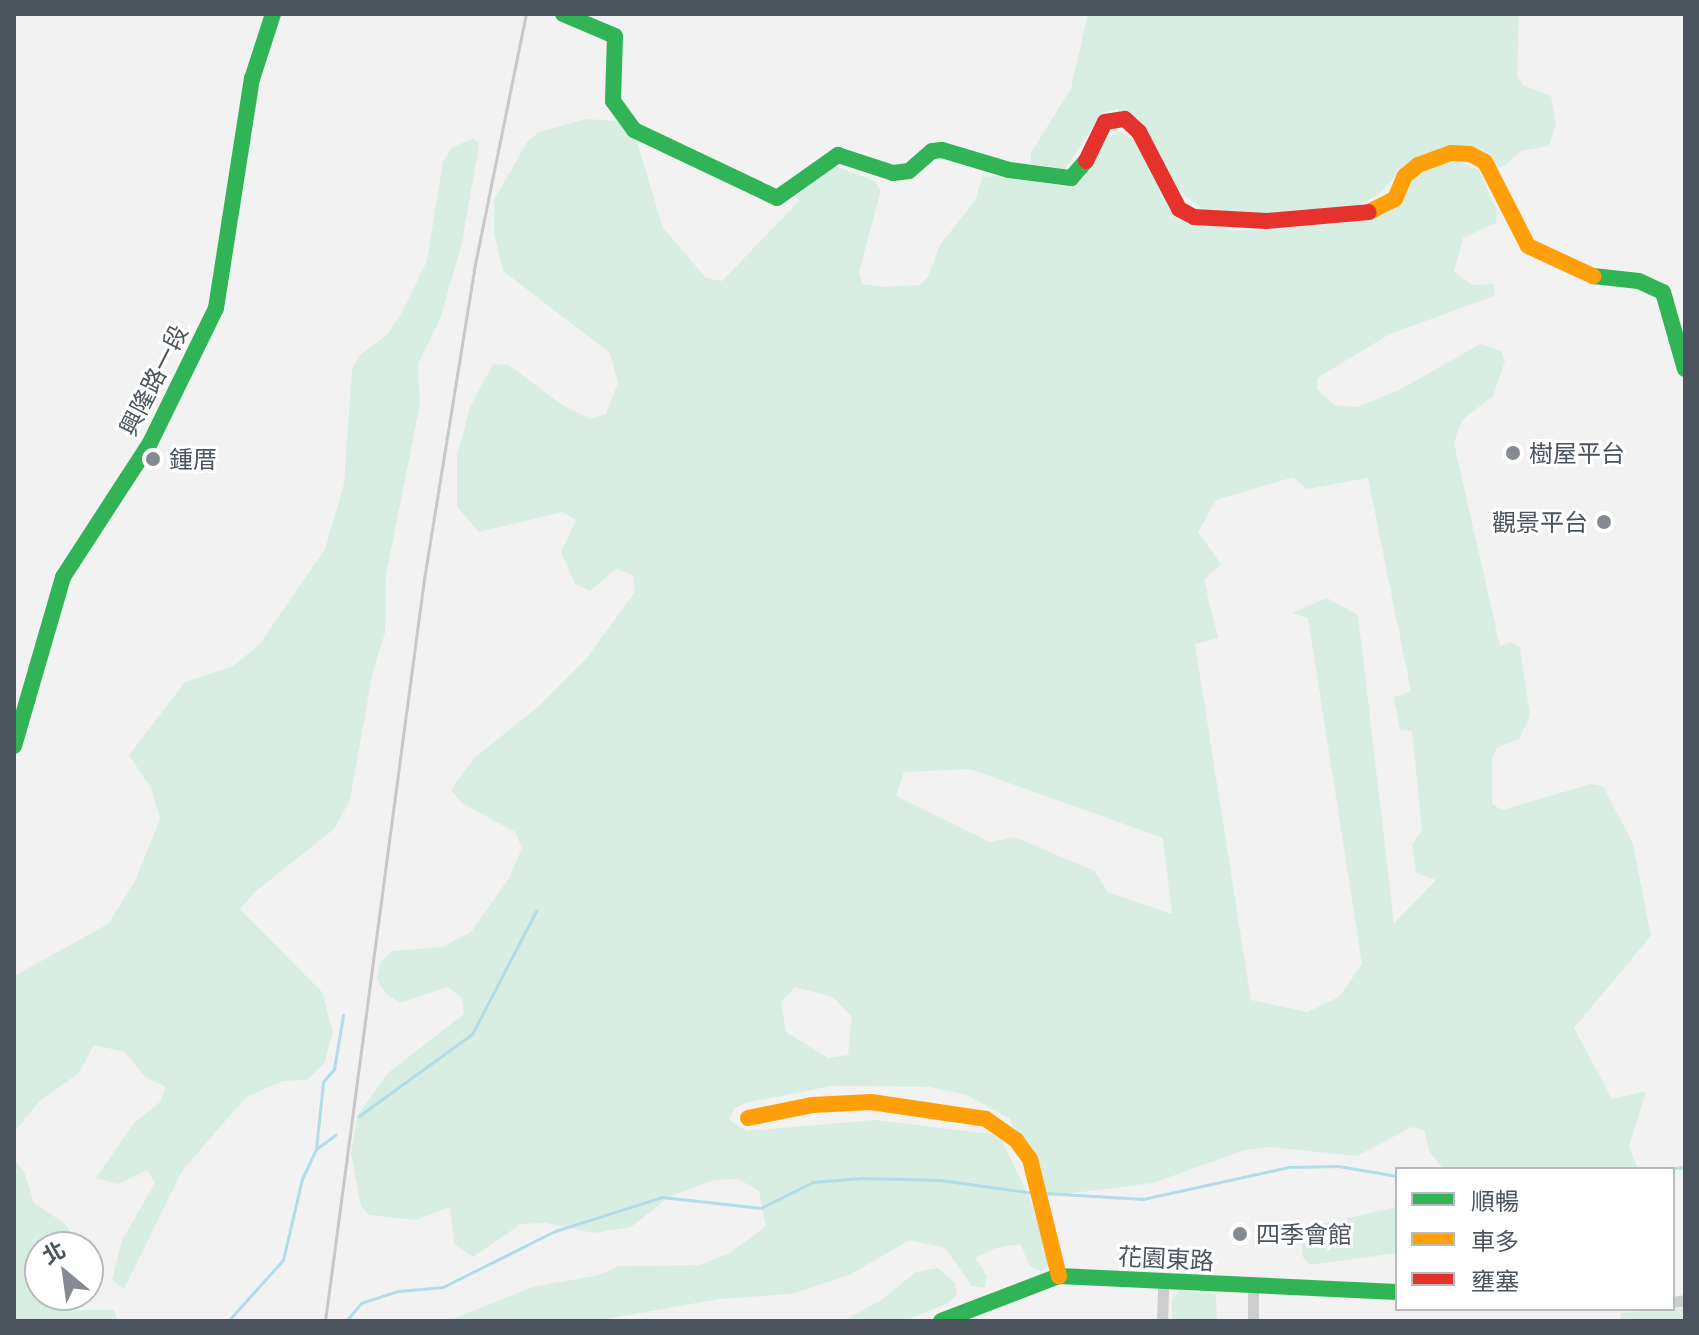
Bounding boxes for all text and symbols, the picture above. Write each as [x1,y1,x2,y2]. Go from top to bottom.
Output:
street label: 興隆路一段 [113,320,193,440]
place label: 樹屋平台 [1529,439,1625,467]
marker: 樹屋平台 [1504,444,1522,462]
place label: 鍾厝 [169,445,217,473]
marker: 鍾厝 [144,450,162,468]
place label: 觀景平台 [1492,508,1588,536]
marker: 觀景平台 [1595,513,1613,531]
legend [1395,1167,1675,1311]
text: 順暢 [1471,1186,1519,1215]
place label: 四季會館 [1256,1220,1352,1248]
marker: 四季會館 [1231,1225,1249,1243]
text: 車多 [1471,1226,1519,1255]
north arrow [24,1231,104,1311]
text: 北 [37,1235,69,1268]
street label: 花園東路 [1117,1241,1215,1275]
text: 壅塞 [1471,1266,1519,1295]

